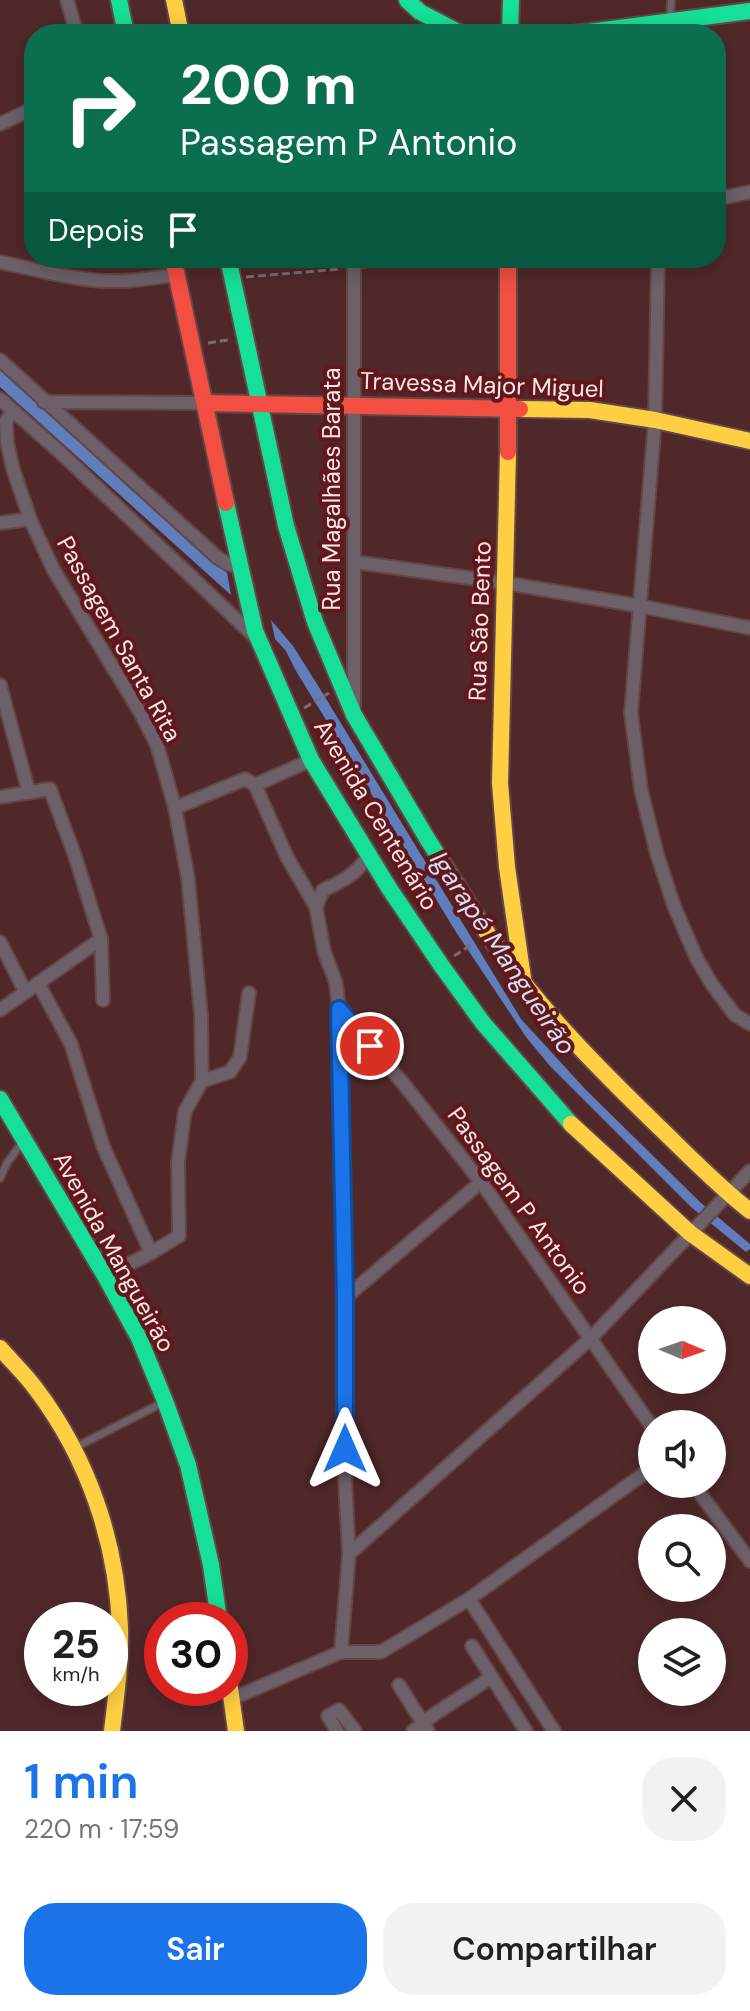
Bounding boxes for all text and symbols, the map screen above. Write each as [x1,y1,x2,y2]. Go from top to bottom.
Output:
text: 200 m [180,48,357,121]
icon: right [48,56,152,160]
text: Passagem P Antonio [180,119,517,166]
icon: arrive [161,208,205,252]
text: Depois [48,211,145,250]
street label: Travessa Major Miguel [360,365,604,404]
street label: Rua Magalhães Barata [316,368,347,611]
street label: Passagem Santa Rita [50,531,189,747]
street label: Rua São Bento [461,540,498,702]
street label: Avenida Centenário [307,714,446,916]
water label: Igarapé Mangueirão [422,845,584,1061]
pin [336,1012,404,1080]
icon: arrive [348,1024,392,1068]
street label: Passagem P Antonio [441,1101,598,1301]
street label: Avenida Mangueirão [47,1146,182,1357]
north arrow [638,1306,726,1394]
map controls [638,1306,726,1706]
position arrow [303,1407,387,1491]
button: sound [638,1410,726,1498]
button: search [638,1514,726,1602]
speed limit sign: 30 [144,1602,248,1706]
text: 25 [52,1618,100,1670]
button: layers [638,1618,726,1706]
text: km/h [52,1661,100,1687]
text: 1 min [24,1750,139,1813]
button: close [642,1757,726,1841]
text: 220 m · 17:59 [24,1812,179,1846]
button: Sair [24,1903,367,1995]
button: Compartilhar [383,1903,726,1995]

